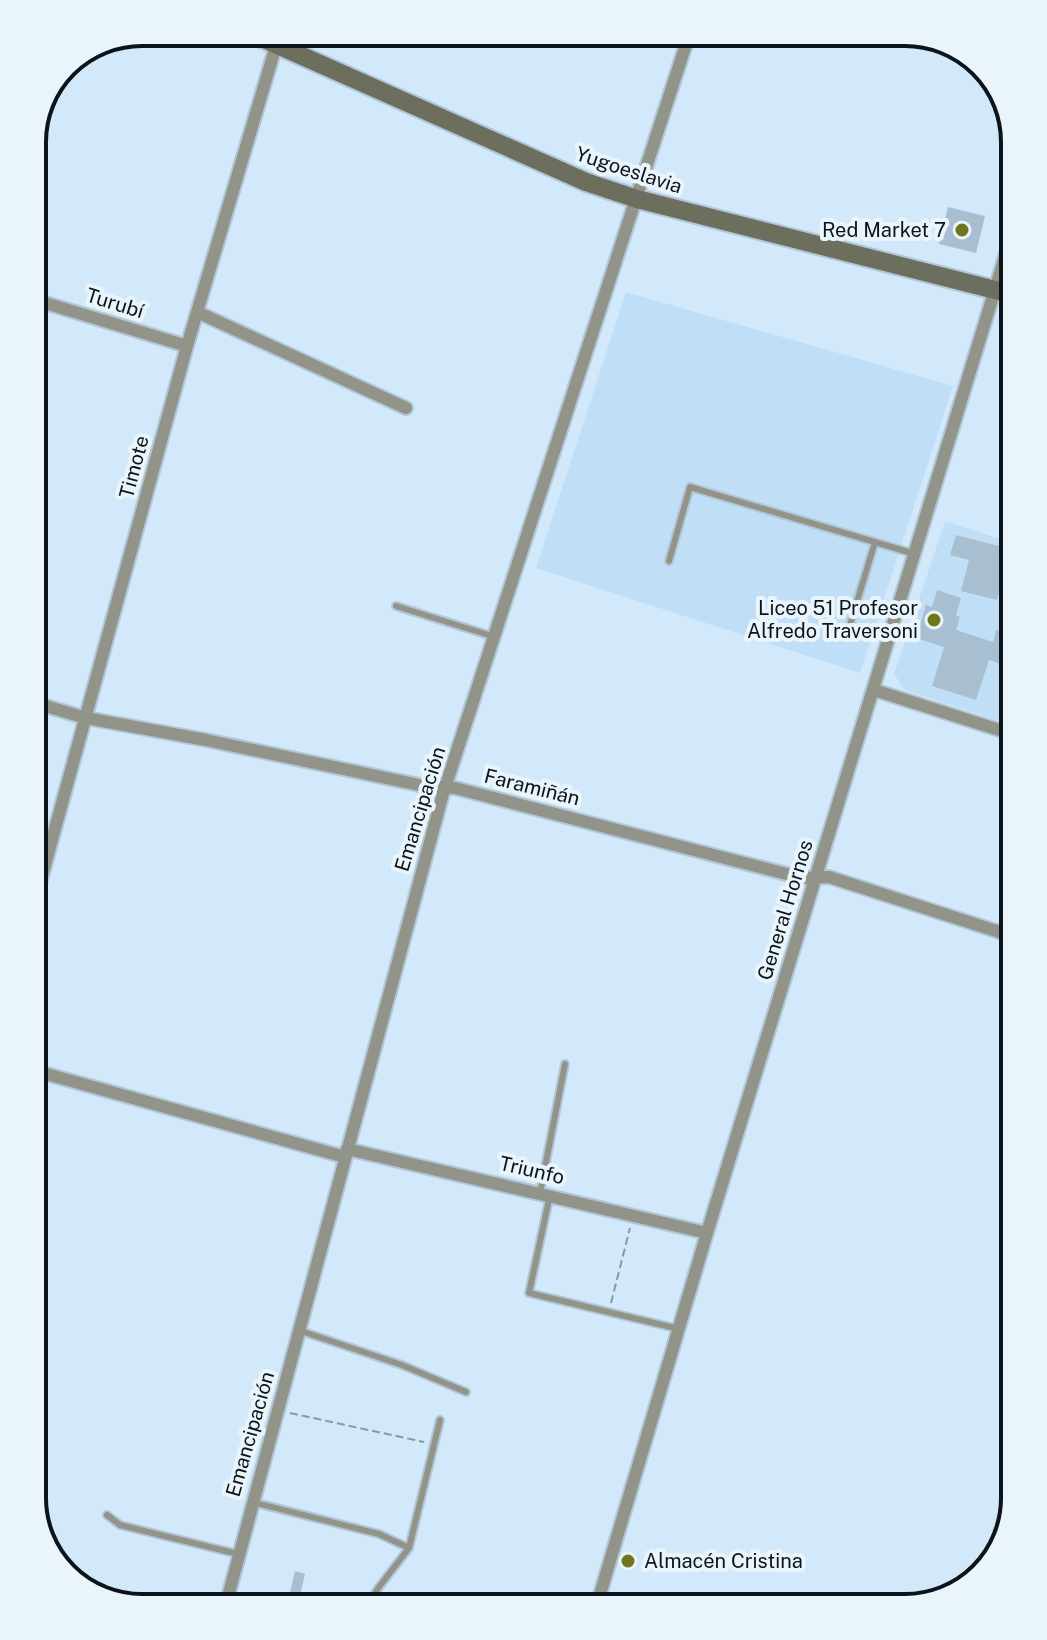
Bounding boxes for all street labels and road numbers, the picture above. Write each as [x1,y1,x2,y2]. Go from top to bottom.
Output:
street label: Yugoeslavia [573,142,685,198]
street label: Turubí [83,283,148,323]
street label: Timote [114,433,154,501]
street label: Emancipación [390,744,450,874]
street label: Faramiñán [482,764,582,810]
street label: General Hornos [752,837,818,983]
street label: Triunfo [497,1151,567,1189]
street label: Emancipación [221,1369,279,1499]

